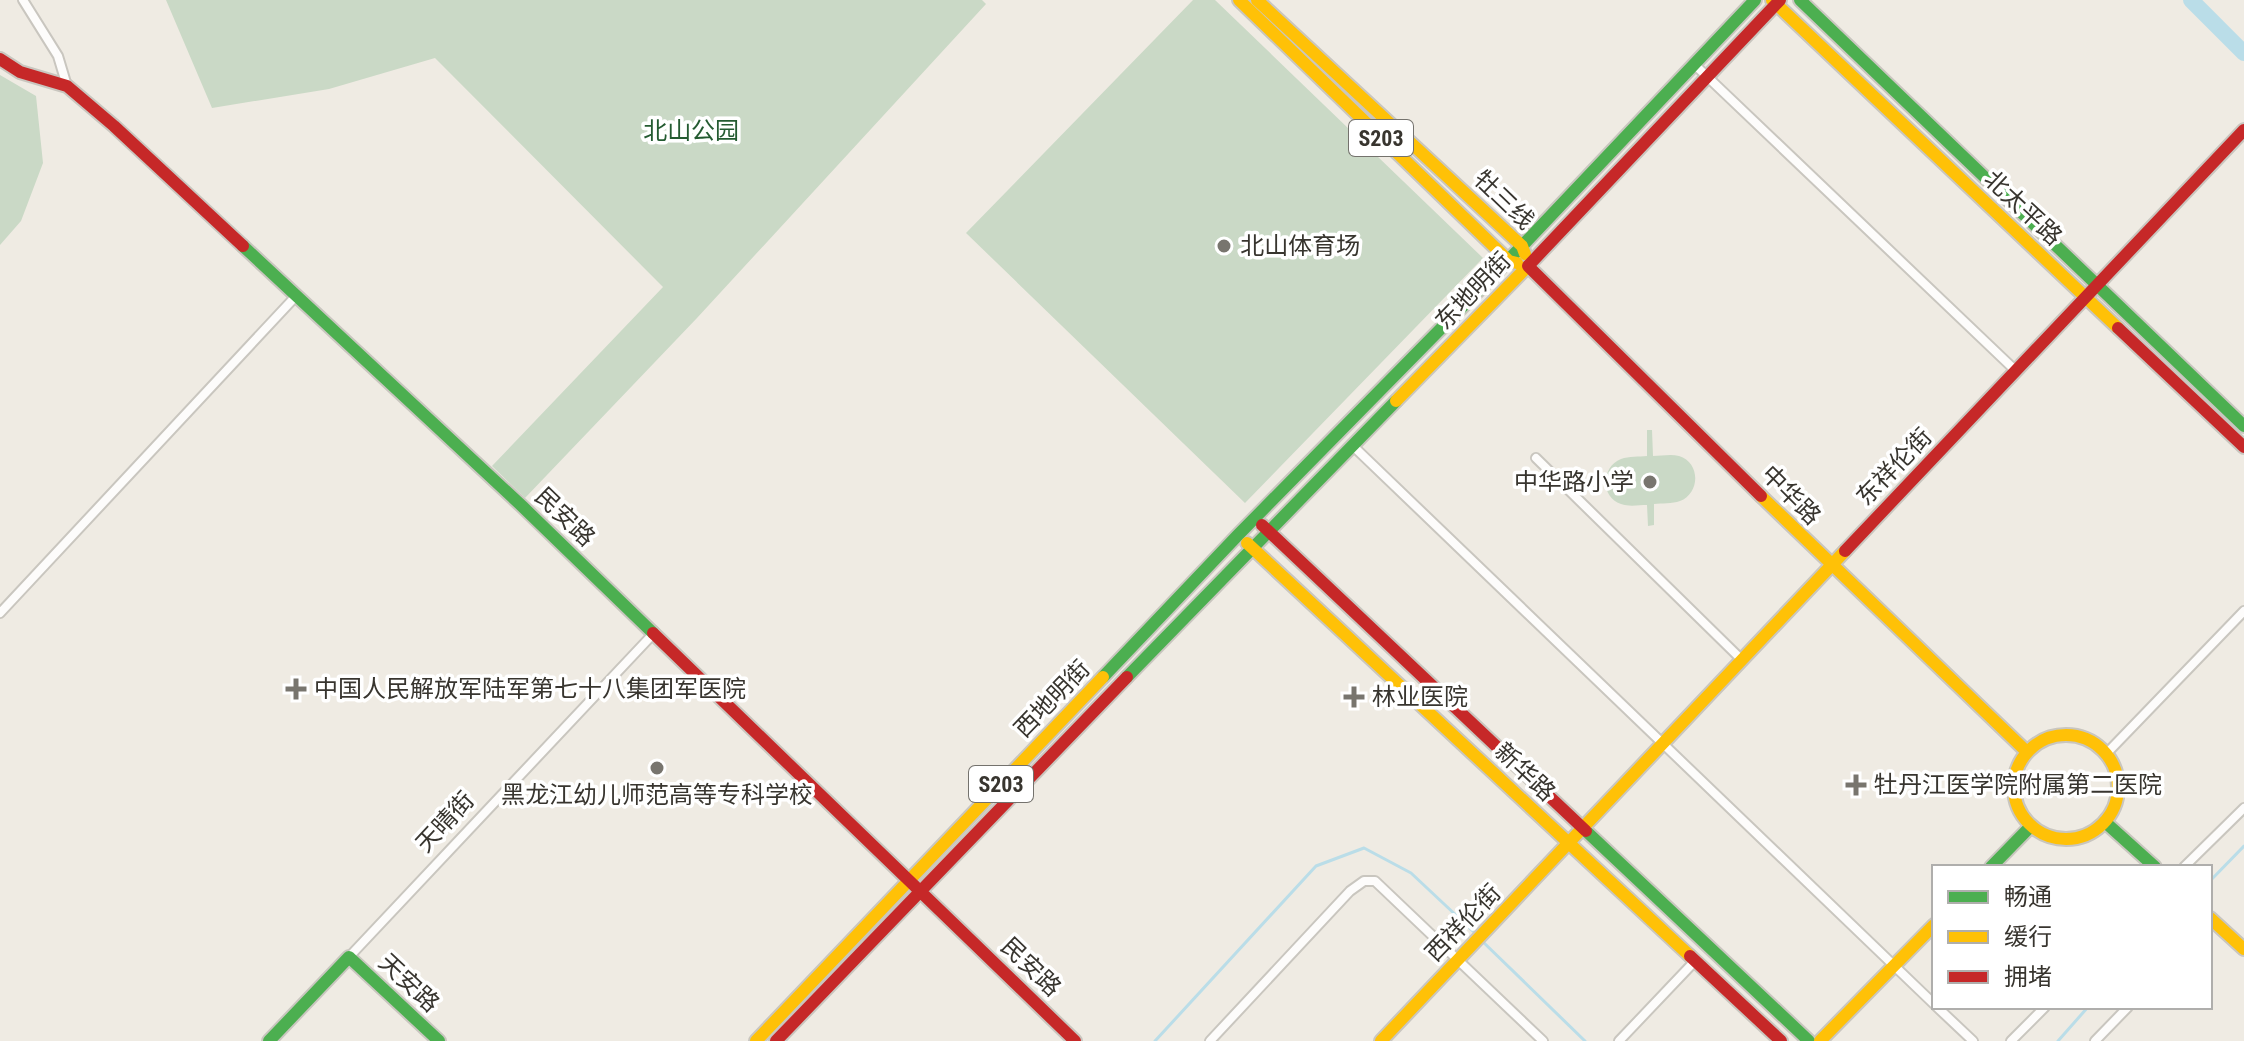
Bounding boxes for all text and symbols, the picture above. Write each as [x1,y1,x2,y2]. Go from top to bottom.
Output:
park label: 北山公园 [643,117,739,145]
road number: S203 [1349,120,1413,156]
street label: 牡三线 [1468,165,1540,235]
street label: 北太平路 [1978,165,2068,251]
place label: 北山体育场 [1240,232,1360,260]
marker: 北山体育场 [1215,237,1233,255]
street label: 东地明街 [1430,247,1516,335]
street label: 东祥伦街 [1851,423,1937,511]
street label: 中华路 [1756,460,1826,530]
place label: 中华路小学 [1514,468,1634,496]
marker: 中华路小学 [1641,473,1659,491]
street label: 民安路 [529,482,601,552]
street label: 西地明街 [1009,655,1095,743]
place label: 中国人民解放军陆军第七十八集团军医院 [314,675,746,703]
marker: 中国人民解放军陆军第七十八集团军医院 [285,678,307,700]
place label: 林业医院 [1372,683,1468,711]
marker: 林业医院 [1343,686,1365,708]
street label: 新华路 [1489,737,1561,807]
marker: 黑龙江幼儿师范高等专科学校 [648,759,666,777]
road number: S203 [969,766,1033,802]
place label: 牡丹江医学院附属第二医院 [1874,771,2162,799]
marker: 牡丹江医学院附属第二医院 [1845,774,1867,796]
place label: 黑龙江幼儿师范高等专科学校 [501,781,813,809]
street label: 天晴街 [410,786,480,858]
legend [1932,865,2212,1009]
street label: 西祥伦街 [1420,879,1506,967]
text: 畅通 [2004,883,2052,911]
text: 缓行 [2004,923,2052,951]
street label: 民安路 [995,932,1067,1002]
street label: 天安路 [373,948,445,1018]
text: 拥堵 [2004,963,2052,991]

